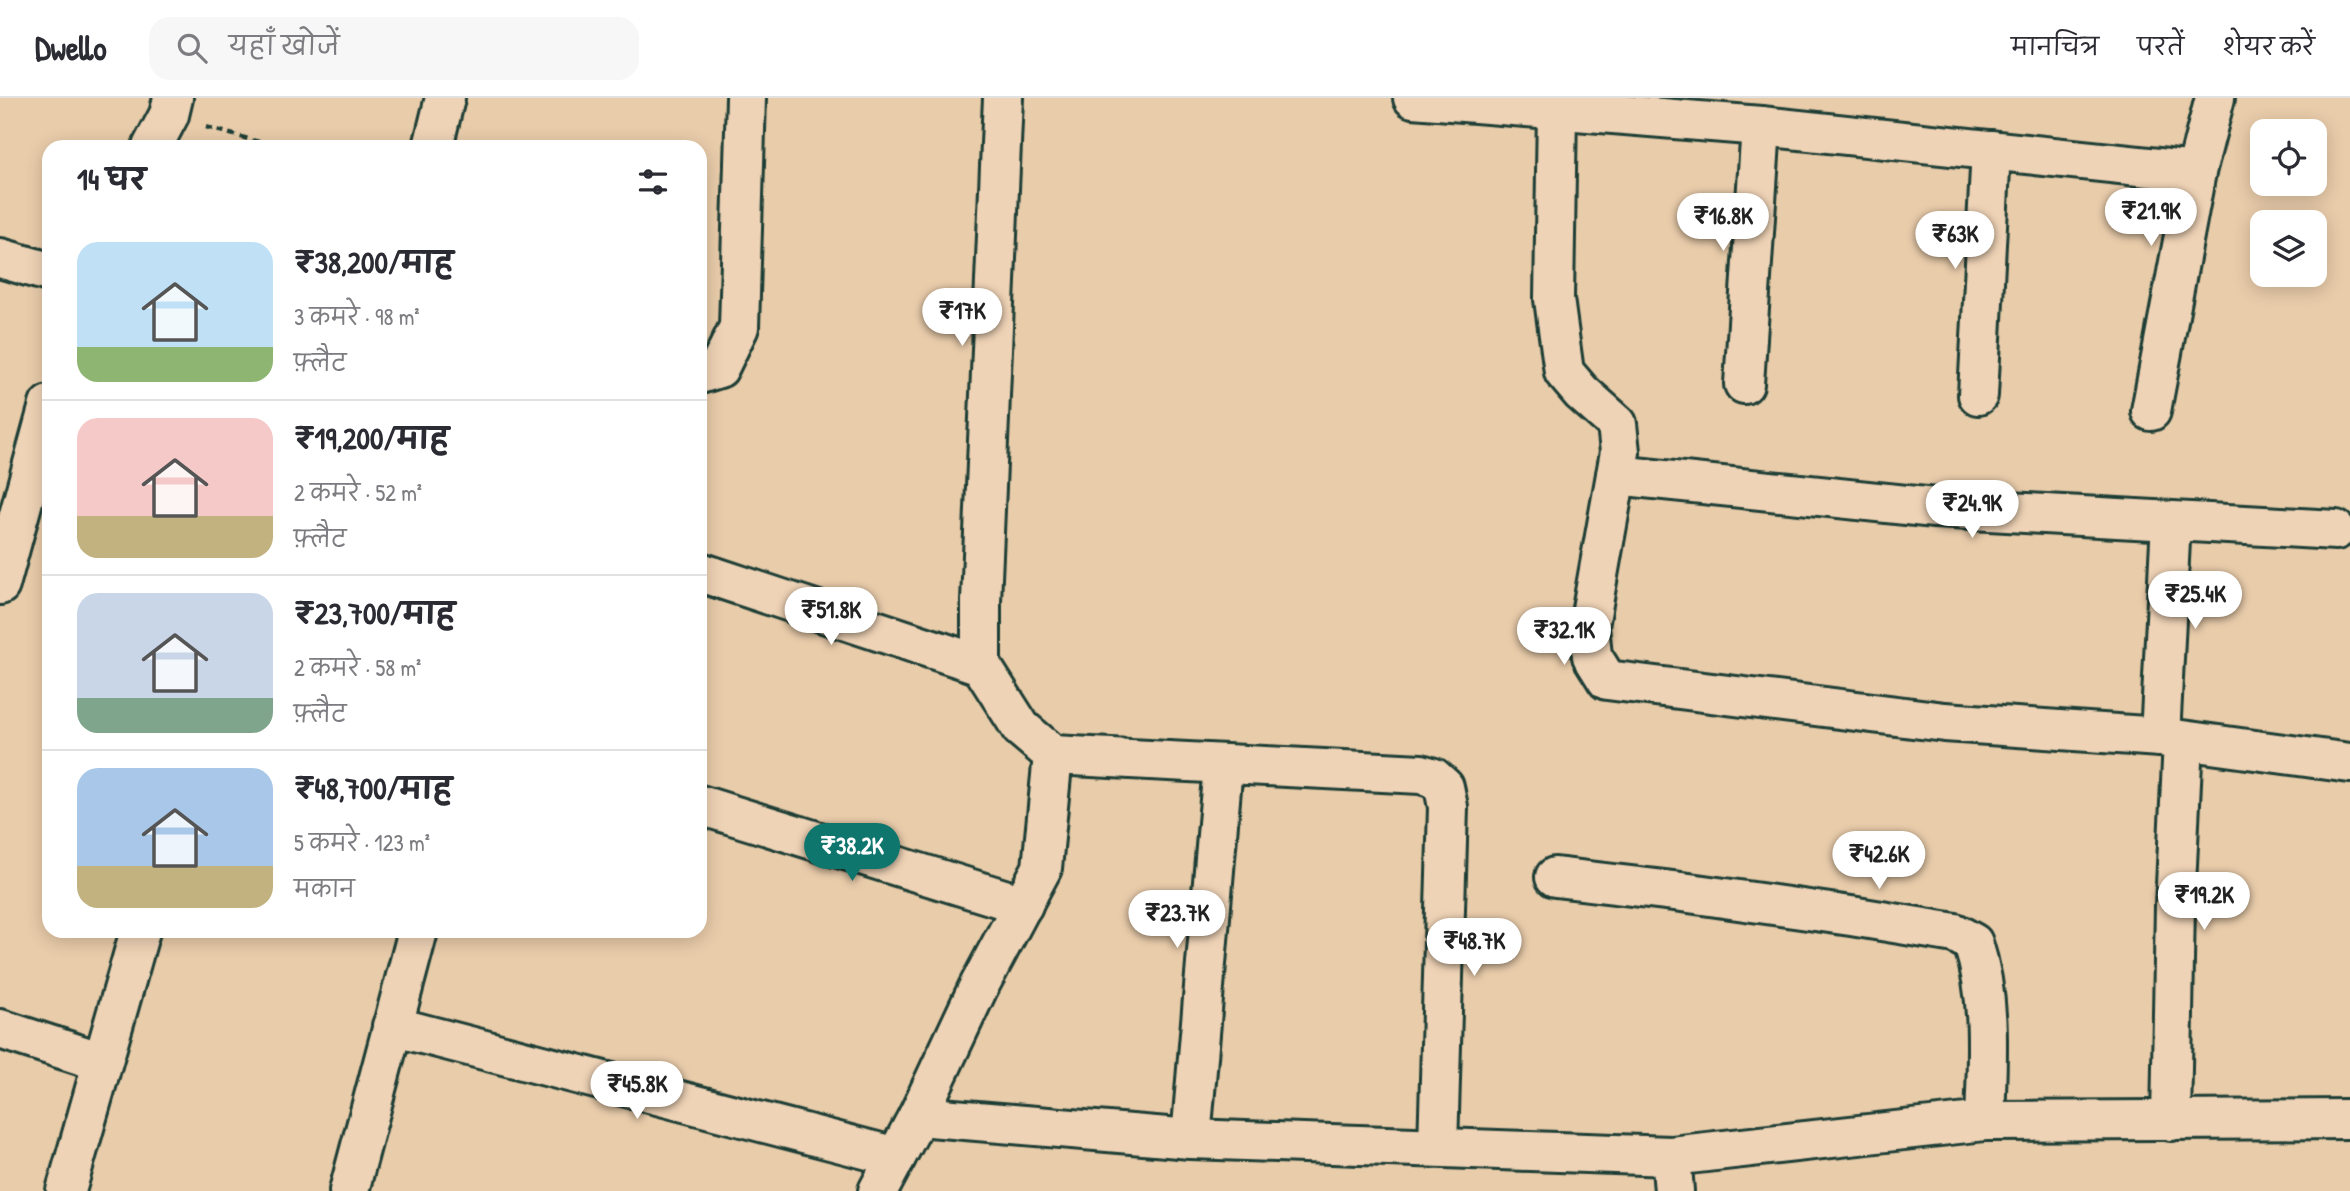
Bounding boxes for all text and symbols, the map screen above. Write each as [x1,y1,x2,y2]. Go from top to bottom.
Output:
search box [149,17,639,80]
text: Dwello [35,26,107,70]
text: यहाँ खोजें [229,28,340,63]
icon: search [173,29,211,67]
text: मानचित्र [2011,30,2099,62]
text: परतें [2137,30,2184,62]
text: शेयर करें [2222,30,2315,62]
map controls [2250,119,2327,287]
button: locate [2250,119,2327,196]
text: 14 घर [77,159,146,199]
icon: filters [634,163,672,201]
pin: ₹21.9K [2094,188,2208,248]
pin: ₹16.8K [1666,194,1780,253]
text: ₹21.9K [2121,195,2181,226]
text: ₹16.8K [1693,200,1753,231]
button: layers [2250,210,2327,287]
pin: ₹63K [1914,212,1996,271]
text: ₹63K [1931,218,1979,249]
text: ₹38,200/माह [294,242,453,282]
icon: home [133,270,217,354]
pin: ₹17K [921,288,1003,348]
text: ₹17K [938,295,986,326]
text: 3 कमरे · 98 m² [294,301,420,332]
text: फ़्लैट [294,347,346,378]
text: ₹19,200/माह [294,418,449,458]
icon: home [133,446,217,530]
text: 2 कमरे · 52 m² [294,477,422,508]
pin: ₹24.9K [1915,480,2029,540]
text: ₹24.9K [1942,487,2002,518]
text: फ़्लैट [294,523,346,554]
pin: ₹25.4K [2138,572,2252,631]
text: ₹25.4K [2164,578,2226,609]
pin: ₹51.8K [774,588,888,647]
text: ₹23,700/माह [294,593,455,633]
text: ₹51.8K [801,594,861,625]
pin: ₹32.1K [1507,608,1621,667]
text: ₹32.1K [1533,614,1595,645]
icon: home [133,621,217,705]
text: 2 कमरे · 58 m² [294,652,421,683]
text: फ़्लैट [294,698,346,729]
text: ₹48,700/माह [294,768,452,808]
icon: home [133,796,217,880]
pin: ₹38.2K [795,824,909,883]
text: 5 कमरे · 123 m² [294,827,430,858]
text: ₹38.2K [820,830,884,861]
pin: ₹42.6K [1822,832,1936,891]
text: ₹42.6K [1848,838,1910,869]
pin: ₹19.2K [2147,872,2261,932]
text: मकान [294,873,355,904]
text: ₹19.2K [2174,879,2234,910]
pin: ₹23.7K [1120,890,1234,950]
text: ₹23.7K [1144,897,1210,928]
pin: ₹48.7K [1417,918,1531,978]
text: ₹48.7K [1443,925,1505,956]
pin: ₹45.8K [580,1062,694,1121]
text: ₹45.8K [606,1068,668,1099]

